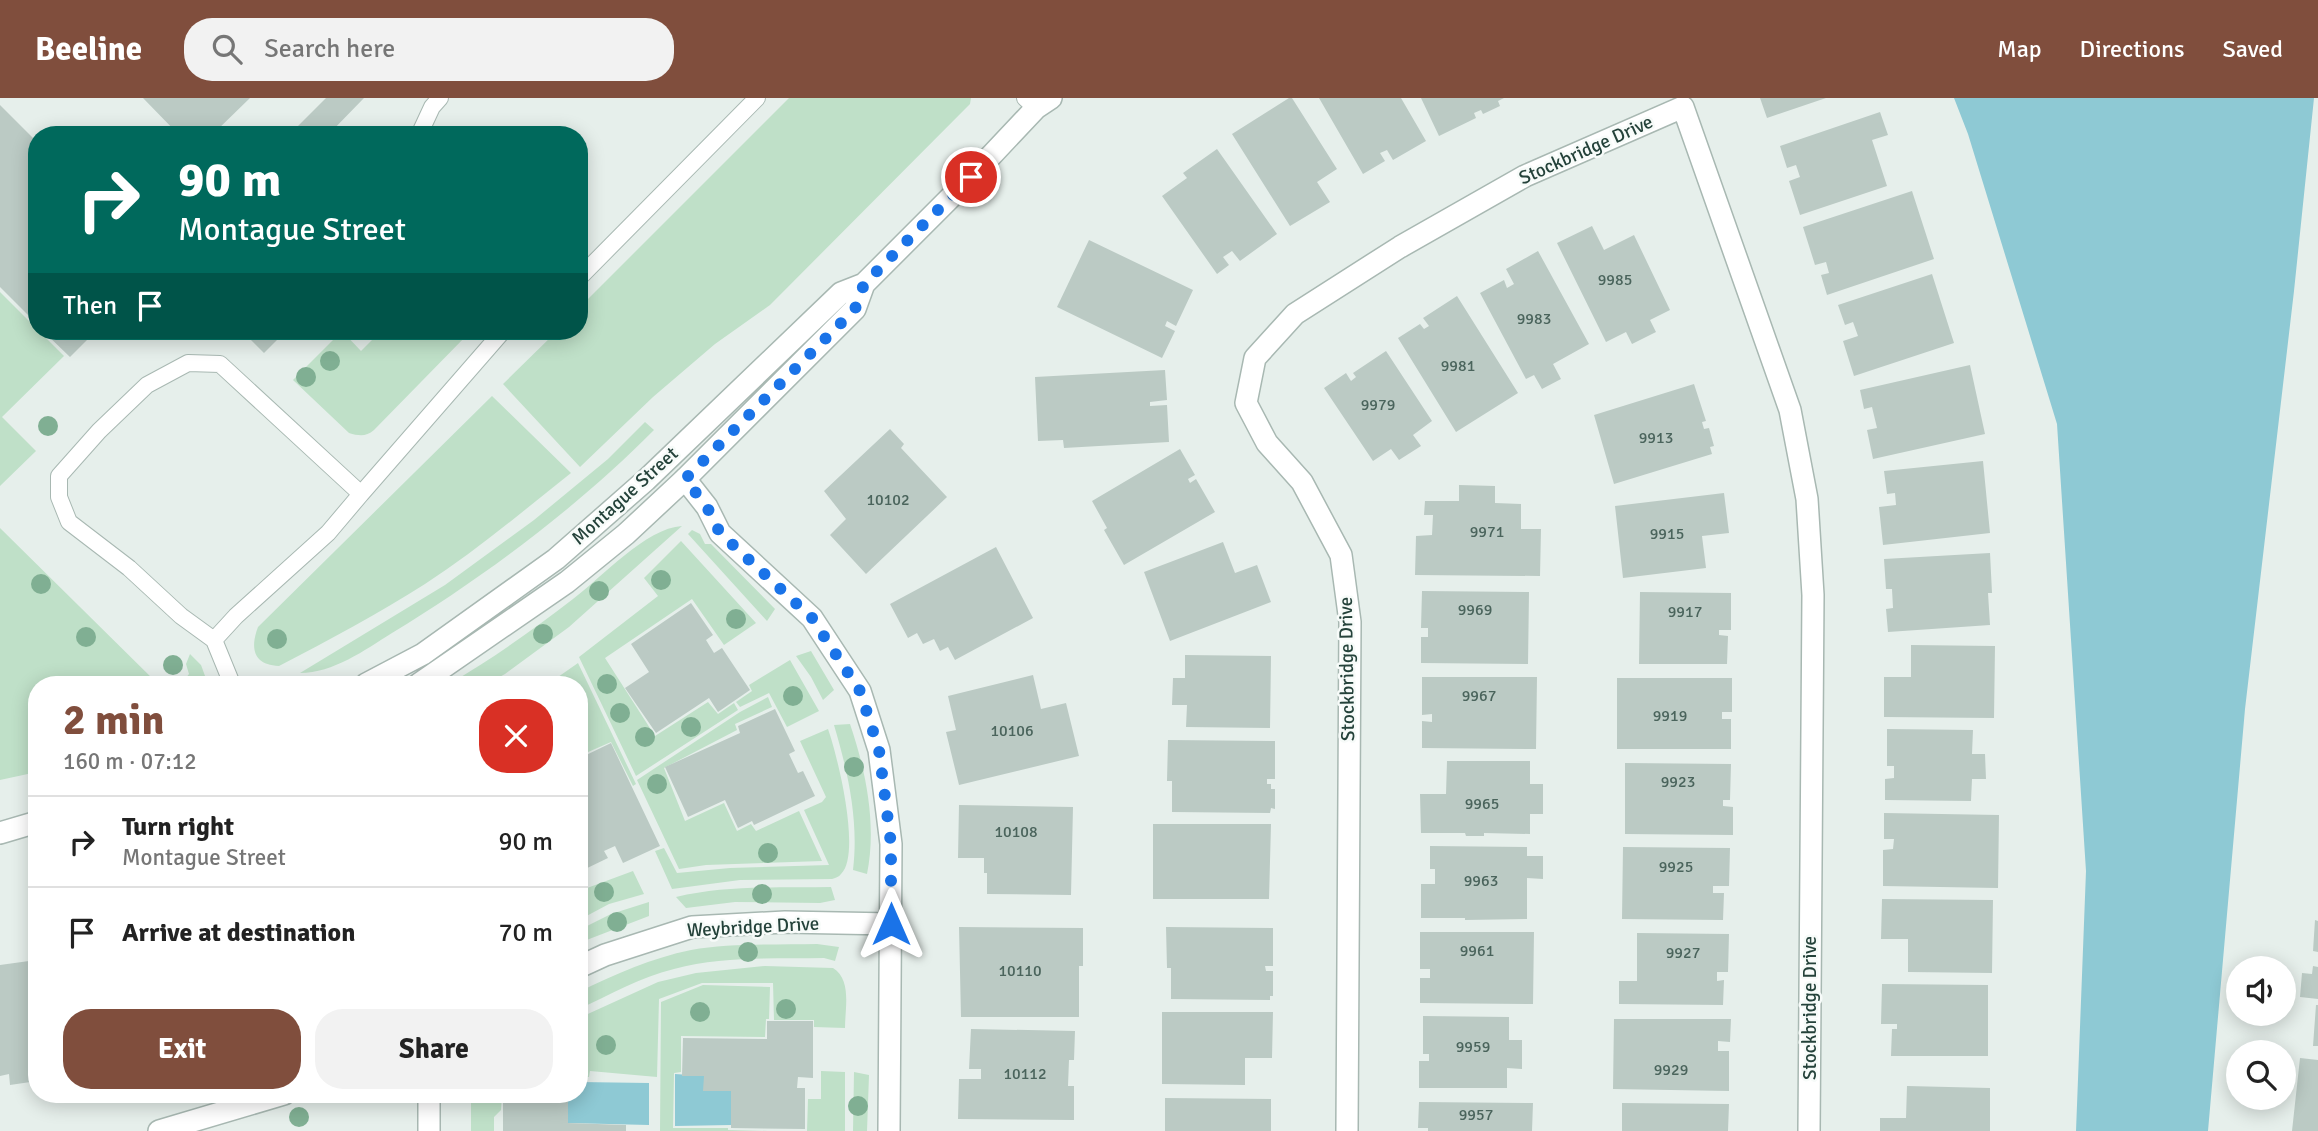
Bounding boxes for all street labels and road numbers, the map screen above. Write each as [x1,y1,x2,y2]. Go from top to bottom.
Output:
street label: Stockbridge Drive [1515,110,1657,190]
street label: Montague Street [567,442,684,550]
street label: Stockbridge Drive [1334,597,1360,741]
street label: Weybridge Drive [686,912,820,942]
street label: Stockbridge Drive [1798,936,1822,1080]

